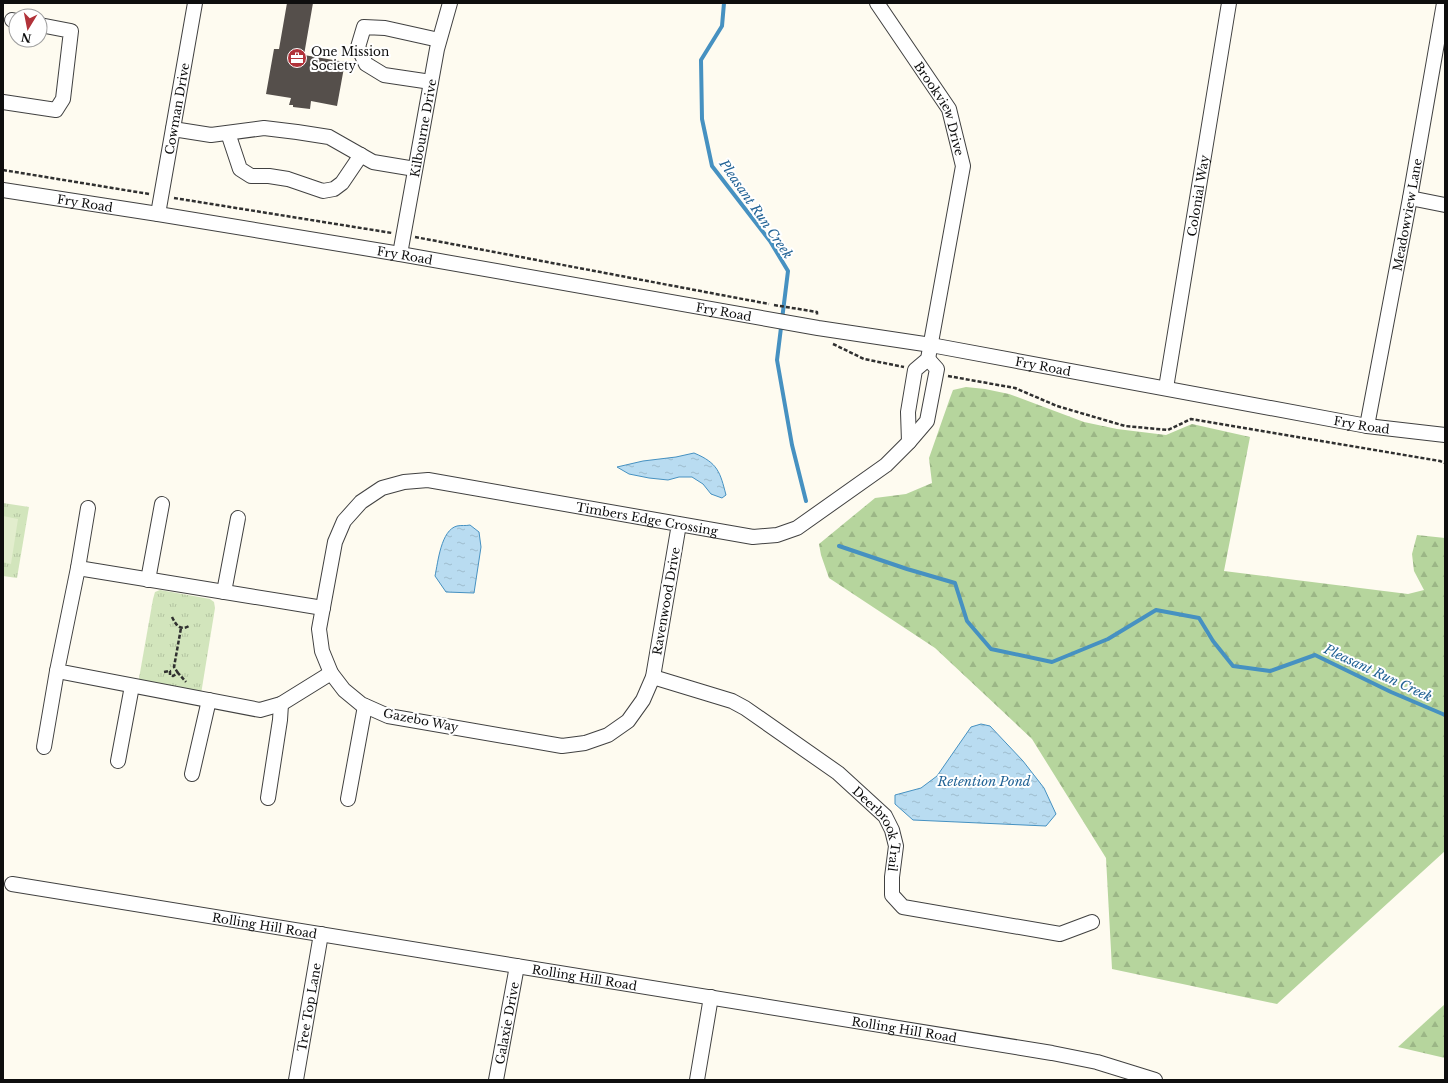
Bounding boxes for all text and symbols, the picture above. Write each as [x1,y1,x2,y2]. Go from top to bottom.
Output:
north arrow [8,8,48,48]
text: N [19,30,33,46]
place label: One Mission Society [311,44,389,73]
office icon: One Mission Society [286,47,308,69]
street label: Brookview Drive [911,58,968,157]
street label: Cowman Drive [161,61,192,156]
street label: Kilbourne Drive [406,77,439,178]
street label: Colonial Way [1183,153,1212,237]
water label: Pleasant Run Creek [715,155,797,262]
street label: Meadowview Lane [1389,157,1424,272]
street label: Fry Road [56,191,114,214]
street label: Fry Road [376,243,434,267]
street label: Fry Road [695,299,753,324]
street label: Fry Road [1014,353,1072,378]
street label: Fry Road [1333,412,1391,436]
street label: Timbers Edge Crossing [575,499,720,538]
street label: Ravenwood Drive [649,546,683,656]
water label: Pleasant Run Creek [1320,640,1435,706]
street label: Gazebo Way [382,705,460,735]
water label: Retention Pond [936,773,1031,790]
street label: Deerbrook Trail [850,783,904,873]
street label: Rolling Hill Road [211,909,318,941]
street label: Rolling Hill Road [531,961,638,993]
street label: Tree Top Lane [294,962,323,1052]
street label: Galaxie Drive [492,980,521,1066]
street label: Rolling Hill Road [851,1013,958,1045]

